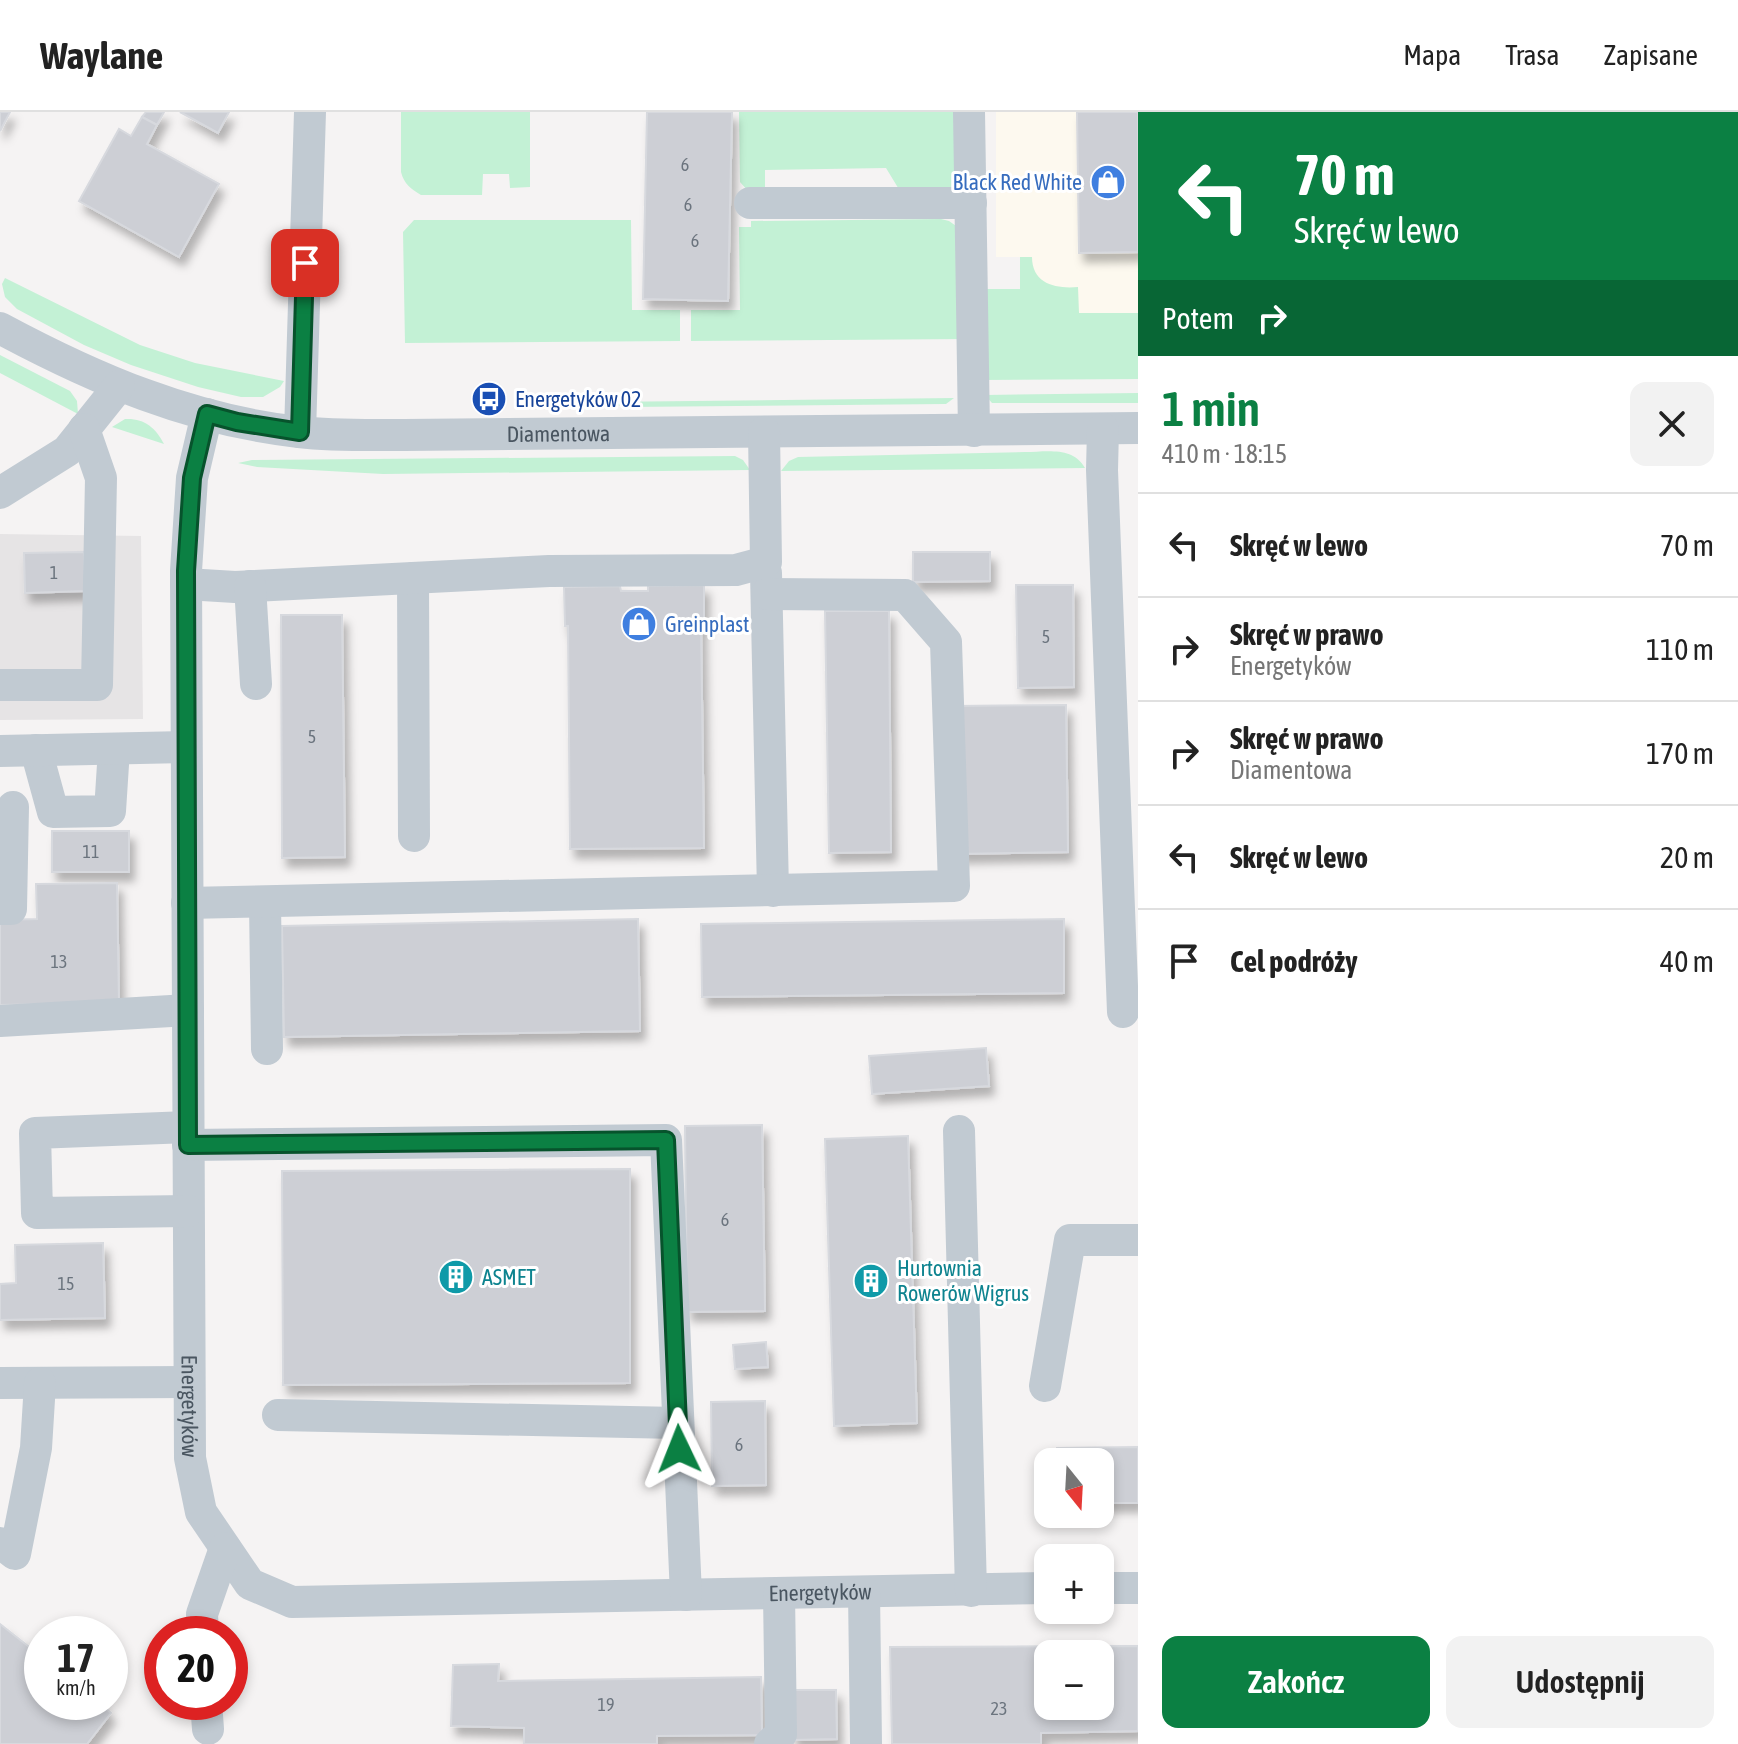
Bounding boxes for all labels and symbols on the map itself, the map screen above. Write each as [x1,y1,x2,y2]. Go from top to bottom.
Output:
house number: 6 [681,154,689,175]
shop icon: Black Red White [1089,163,1127,201]
place label: Black Red White [953,169,1082,195]
house number: 6 [684,194,692,215]
pin [271,229,339,297]
house number: 6 [691,230,699,251]
bus stop icon: Energetyków 02 [470,380,508,418]
place label: Energetyków 02 [515,386,641,412]
street label: Diamentowa [506,420,610,447]
house number: 1 [50,562,58,583]
shop icon: Greinplast [620,605,658,643]
place label: Greinplast [665,611,749,637]
house number: 5 [1042,626,1050,647]
house number: 5 [308,726,316,747]
house number: 11 [83,841,99,862]
house number: 13 [51,951,67,972]
house number: 6 [721,1209,729,1230]
place label: Hurtownia Rowerów Wigrus [897,1255,1029,1306]
building icon: ASMET [437,1258,475,1296]
building icon: Hurtownia Rowerów Wigrus [852,1262,890,1300]
place label: ASMET [482,1264,536,1290]
house number: 15 [58,1273,74,1294]
street label: Energetyków [177,1355,203,1458]
position arrow [637,1407,721,1491]
house number: 6 [735,1434,743,1455]
north arrow [1034,1448,1114,1528]
street label: Energetyków [768,1578,872,1606]
speed limit sign: 20 [144,1616,248,1720]
house number: 19 [598,1694,614,1715]
house number: 23 [991,1698,1007,1719]

